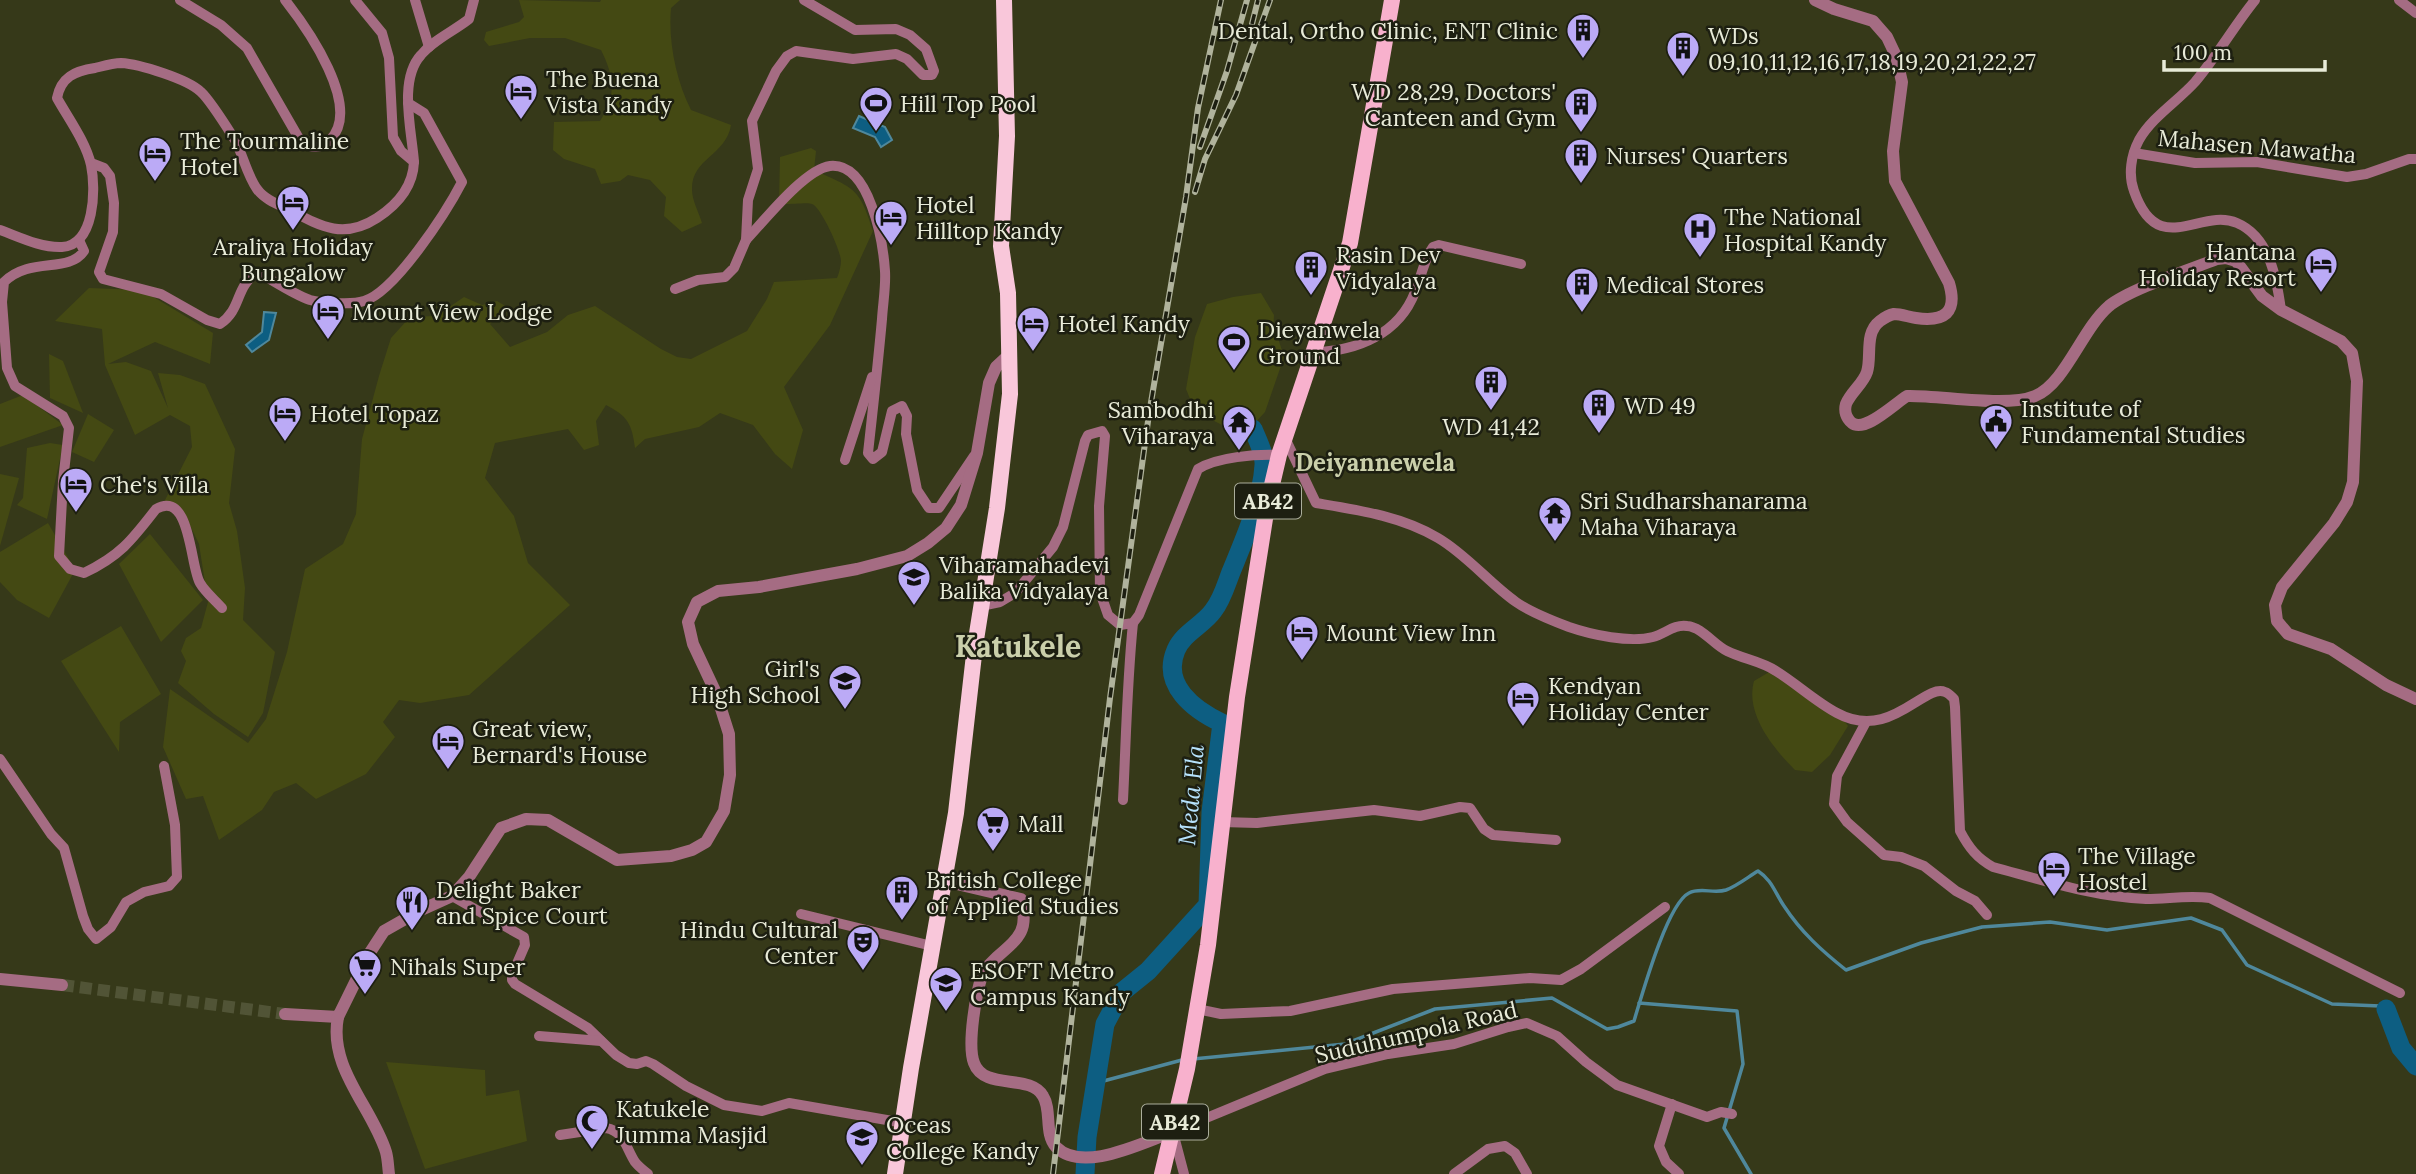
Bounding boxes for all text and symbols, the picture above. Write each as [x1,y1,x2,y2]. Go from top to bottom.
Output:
building icon: Dental, Ortho Clinic, ENT Clinic [1564,11,1602,60]
place label: Dental, Ortho Clinic, ENT Clinic [1218,16,1558,45]
place label: WDs 09,10,11,12,16,17,18,19,20,21,22,27 [1708,21,2036,76]
scale bar [2164,28,2325,72]
building icon: WDs 09,10,11,12,16,17,18,19,20,21,22,27 [1664,29,1702,78]
text: 100 m [2174,39,2232,66]
place label: The Buena Vista Kandy [545,64,673,119]
hotel icon: The Buena Vista Kandy [502,72,540,121]
place label: WD 28,29, Doctors' Canteen and Gym [1351,77,1556,132]
sports icon: Hill Top Pool [857,84,895,133]
building icon: WD 28,29, Doctors' Canteen and Gym [1562,85,1600,134]
place label: Hill Top Pool [900,89,1037,118]
street label: Mahasen Mawatha [2157,123,2357,169]
place label: The Tourmaline Hotel [180,126,349,181]
hotel icon: The Tourmaline Hotel [136,134,174,183]
building icon: Nurses' Quarters [1562,136,1600,185]
place label: Nurses' Quarters [1606,141,1788,170]
hotel icon: Araliya Holiday Bungalow [274,183,312,232]
place label: Hotel Hilltop Kandy [916,190,1063,245]
hotel icon: Hotel Hilltop Kandy [872,198,910,247]
place label: The National Hospital Kandy [1724,202,1887,257]
hospital icon: The National Hospital Kandy [1681,210,1719,259]
place label: Araliya Holiday Bungalow [212,232,374,287]
place label: Hantana Holiday Resort [2139,237,2296,292]
place label: Rasin Dev Vidyalaya [1335,240,1441,295]
hotel icon: Hantana Holiday Resort [2302,245,2340,294]
building icon: Rasin Dev Vidyalaya [1292,248,1330,297]
building icon: Medical Stores [1563,265,1601,314]
place label: Medical Stores [1606,270,1764,299]
hotel icon: Mount View Lodge [309,292,347,341]
place label: Mount View Lodge [352,297,552,326]
hotel icon: Hotel Kandy [1014,304,1052,353]
place label: Hotel Kandy [1058,309,1191,338]
place label: Dieyanwela Ground [1258,315,1380,370]
sports icon: Dieyanwela Ground [1215,323,1253,372]
building icon: WD 41,42 [1472,363,1510,412]
building icon: WD 49 [1580,386,1618,435]
place label: WD 49 [1624,391,1696,420]
hotel icon: Hotel Topaz [266,394,304,443]
place label: Institute of Fundamental Studies [2021,394,2245,449]
place label: Sambodhi Viharaya [1108,395,1214,450]
place label: Hotel Topaz [310,399,439,428]
public building icon: Institute of Fundamental Studies [1977,402,2015,451]
temple icon: Sambodhi Viharaya [1220,403,1258,452]
place label: WD 41,42 [1442,412,1540,441]
district label: Deiyannewela [1295,447,1456,478]
hotel icon: Che's Villa [57,465,95,514]
place label: Che's Villa [100,470,209,499]
road number: AB42 [1235,484,1301,518]
place label: Sri Sudharshanarama Maha Viharaya [1580,486,1808,541]
temple icon: Sri Sudharshanarama Maha Viharaya [1536,494,1574,543]
place label: Viharamahadevi Balika Vidyalaya [938,550,1110,605]
school or university icon: Viharamahadevi Balika Vidyalaya [895,558,933,607]
hotel icon: Mount View Inn [1283,613,1321,662]
place label: Mount View Inn [1326,618,1496,647]
district label: Katukele [955,627,1081,665]
place label: Girl's High School [690,654,820,709]
school or university icon: Girl's High School [826,662,864,711]
place label: Kendyan Holiday Center [1548,671,1709,726]
hotel icon: Kendyan Holiday Center [1504,679,1542,728]
place label: Great view, Bernard's House [472,714,647,769]
hotel icon: Great view, Bernard's House [429,722,467,771]
water label: Meda Ela [1171,743,1211,847]
supermarket icon: Mall [974,804,1012,853]
place label: Mall [1018,809,1064,838]
place label: The Village Hostel [2078,841,2196,896]
hotel icon: The Village Hostel [2035,849,2073,898]
place label: British College of Applied Studies [926,865,1119,920]
building icon: British College of Applied Studies [883,873,921,922]
place label: Delight Baker and Spice Court [436,875,608,930]
restaurant icon: Delight Baker and Spice Court [393,883,431,932]
place label: Hindu Cultural Center [680,915,838,970]
theatre icon: Hindu Cultural Center [844,923,882,972]
supermarket icon: Nihals Super [346,947,384,996]
place label: Nihals Super [390,952,525,981]
place label: ESOFT Metro Campus Kandy [970,956,1131,1011]
school or university icon: ESOFT Metro Campus Kandy [927,964,965,1013]
street label: Suduhumpola Road [1312,995,1520,1069]
place label: Katukele Jumma Masjid [615,1094,767,1149]
mosque icon: Katukele Jumma Masjid [573,1102,611,1151]
road number: AB42 [1142,1104,1208,1140]
place label: Oceas College Kandy [886,1110,1040,1165]
school or university icon: Oceas College Kandy [843,1118,881,1167]

